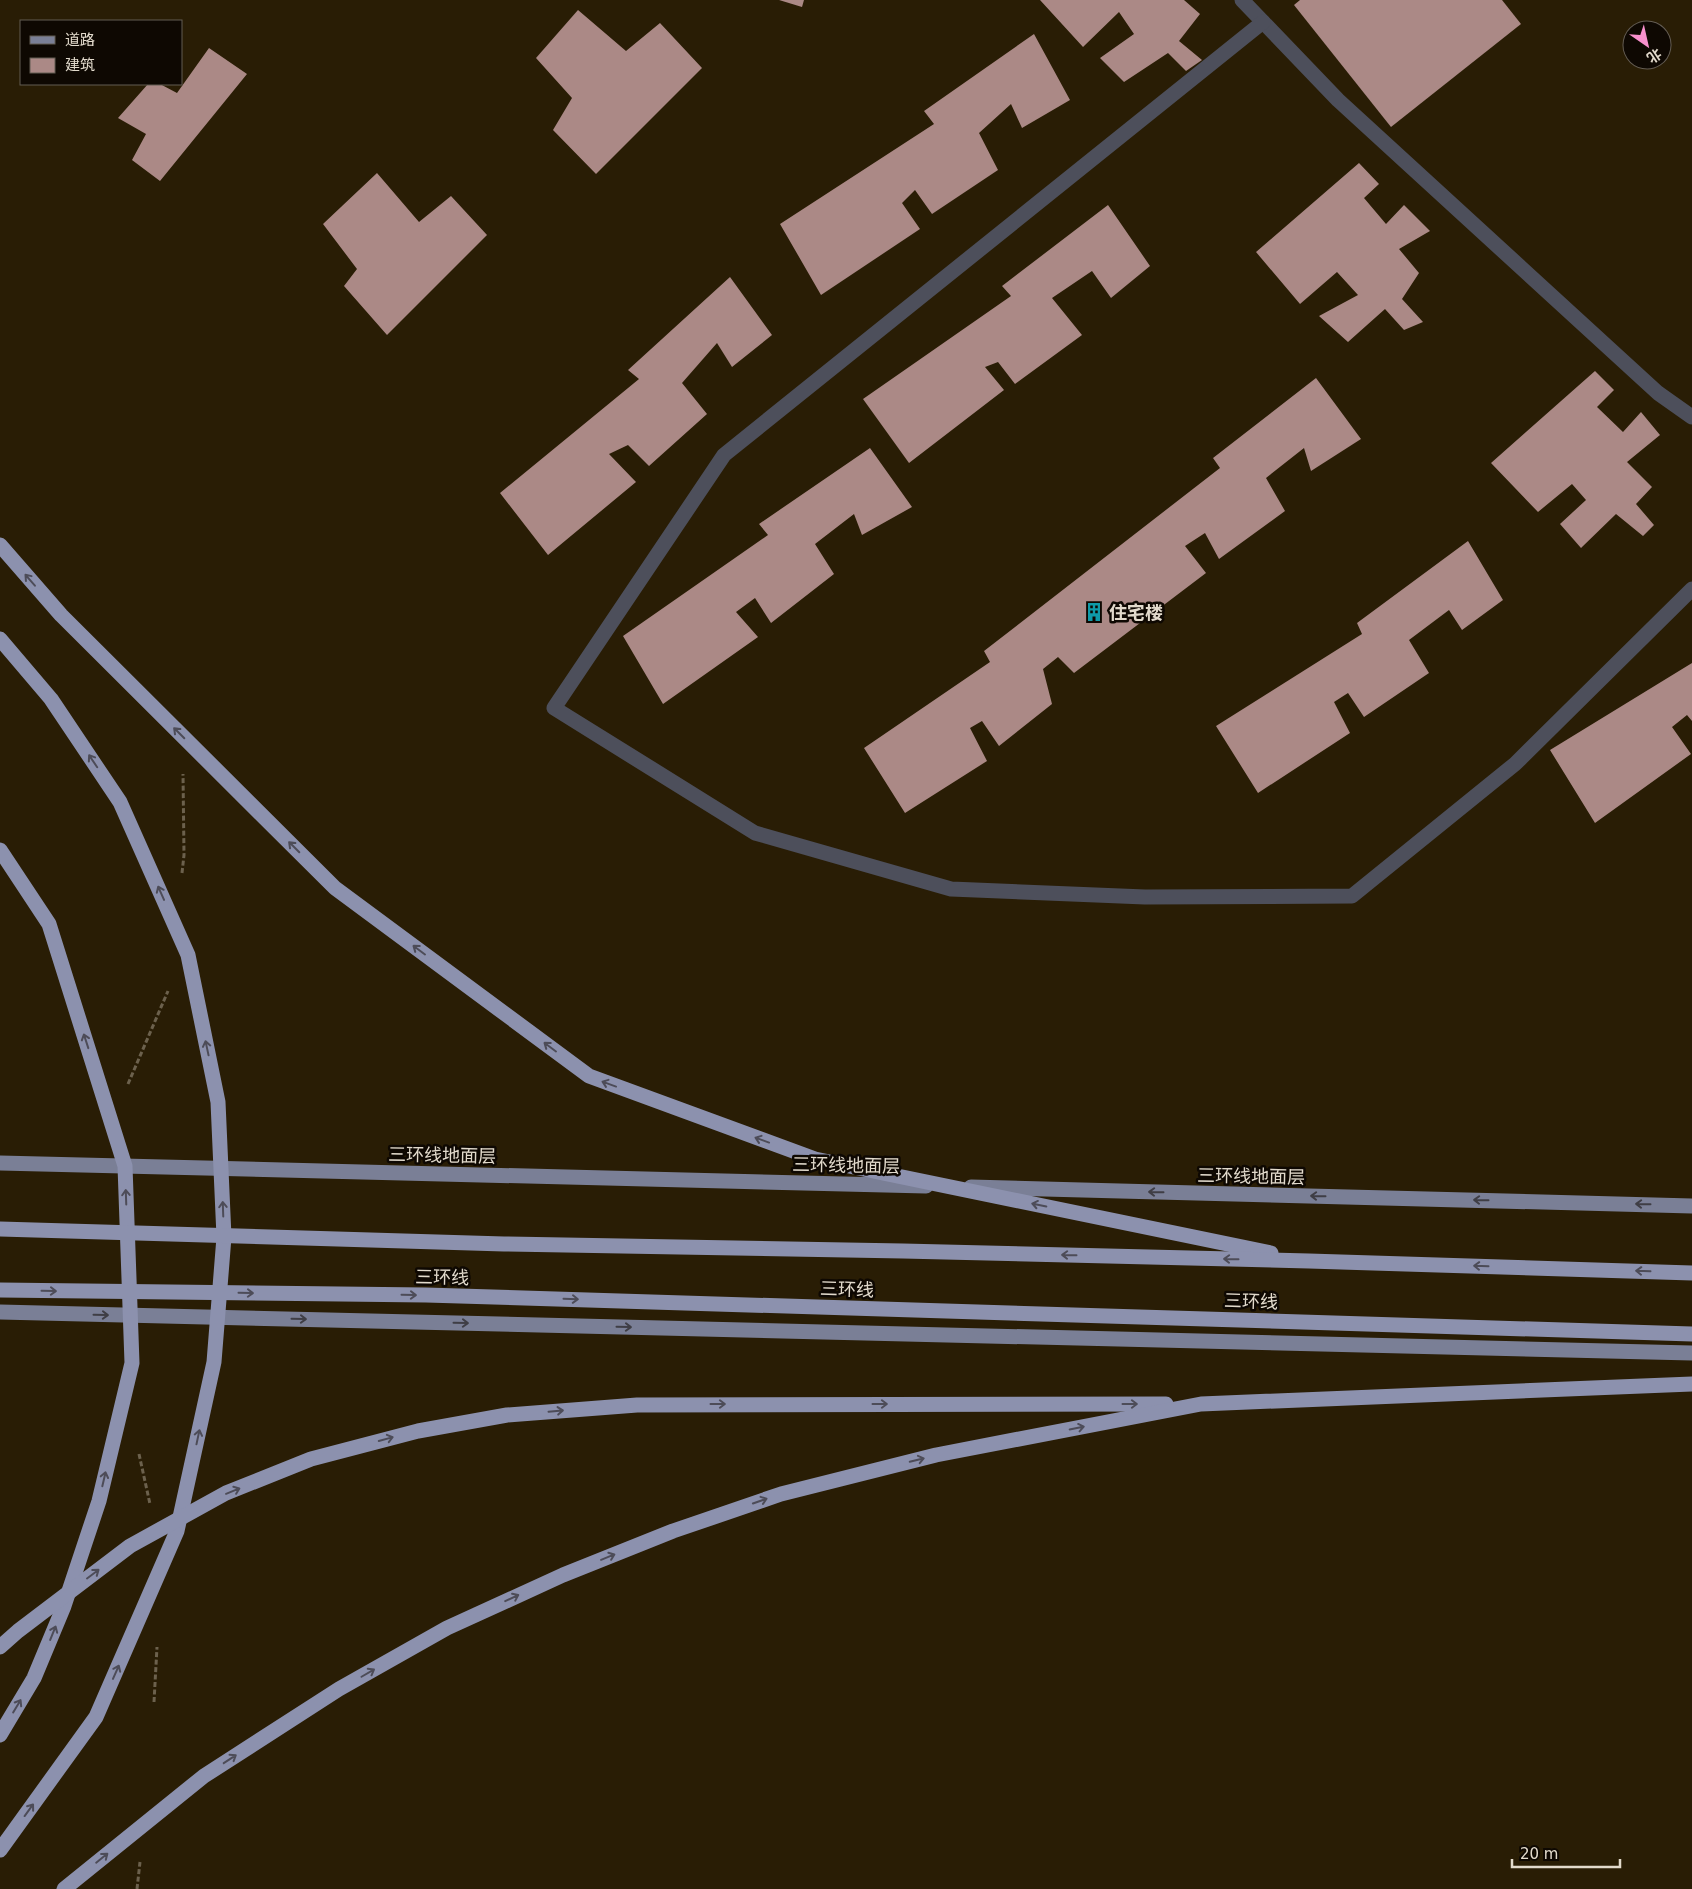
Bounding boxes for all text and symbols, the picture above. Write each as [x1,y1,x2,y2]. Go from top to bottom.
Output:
legend [20,20,182,85]
north arrow [1622,20,1672,70]
text: 道路 [65,31,95,49]
text: 北 [1644,45,1665,66]
text: 建筑 [65,56,95,74]
one-way arrow [25,574,36,587]
building icon: 住宅楼 [1083,601,1105,623]
place label: 住宅楼 [1109,602,1163,623]
one-way arrow [173,726,185,739]
one-way arrow [88,754,98,768]
one-way arrow [288,841,300,853]
one-way arrow [155,886,165,901]
one-way arrow [412,945,426,955]
one-way arrow [80,1033,90,1049]
one-way arrow [202,1040,211,1056]
one-way arrow [543,1042,557,1052]
one-way arrow [602,1079,618,1088]
one-way arrow [755,1135,770,1144]
street label: 三环线地面层 [388,1144,496,1166]
street label: 三环线地面层 [792,1154,900,1176]
street label: 三环线地面层 [1197,1165,1305,1187]
one-way arrow [1148,1187,1164,1197]
one-way arrow [122,1189,131,1205]
one-way arrow [1311,1191,1327,1201]
one-way arrow [1473,1195,1490,1205]
one-way arrow [1636,1199,1652,1209]
one-way arrow [1031,1200,1047,1209]
one-way arrow [218,1201,227,1217]
one-way arrow [1061,1250,1077,1260]
one-way arrow [1223,1254,1240,1264]
one-way arrow [1473,1261,1490,1271]
street label: 三环线 [415,1266,469,1288]
one-way arrow [1636,1267,1652,1276]
street label: 三环线 [820,1278,874,1300]
one-way arrow [40,1286,56,1296]
one-way arrow [238,1288,254,1298]
one-way arrow [400,1290,416,1300]
street label: 三环线 [1224,1290,1278,1312]
one-way arrow [563,1295,579,1304]
one-way arrow [93,1310,109,1319]
one-way arrow [290,1315,306,1324]
one-way arrow [452,1318,469,1328]
one-way arrow [615,1322,631,1332]
one-way arrow [709,1399,725,1409]
one-way arrow [872,1399,888,1409]
one-way arrow [1122,1399,1138,1409]
one-way arrow [547,1406,563,1416]
one-way arrow [1068,1422,1084,1432]
one-way arrow [193,1430,203,1446]
one-way arrow [378,1434,394,1443]
one-way arrow [909,1454,925,1464]
one-way arrow [100,1471,109,1487]
one-way arrow [225,1485,240,1494]
one-way arrow [752,1496,768,1505]
one-way arrow [600,1552,615,1561]
one-way arrow [86,1568,99,1579]
one-way arrow [504,1593,519,1603]
one-way arrow [49,1626,58,1641]
one-way arrow [111,1665,121,1680]
one-way arrow [361,1668,376,1678]
one-way arrow [13,1700,23,1714]
one-way arrow [223,1754,237,1764]
one-way arrow [23,1804,34,1817]
scale bar [1512,1836,1620,1868]
text: 20 m [1520,1845,1558,1863]
one-way arrow [95,1853,108,1864]

